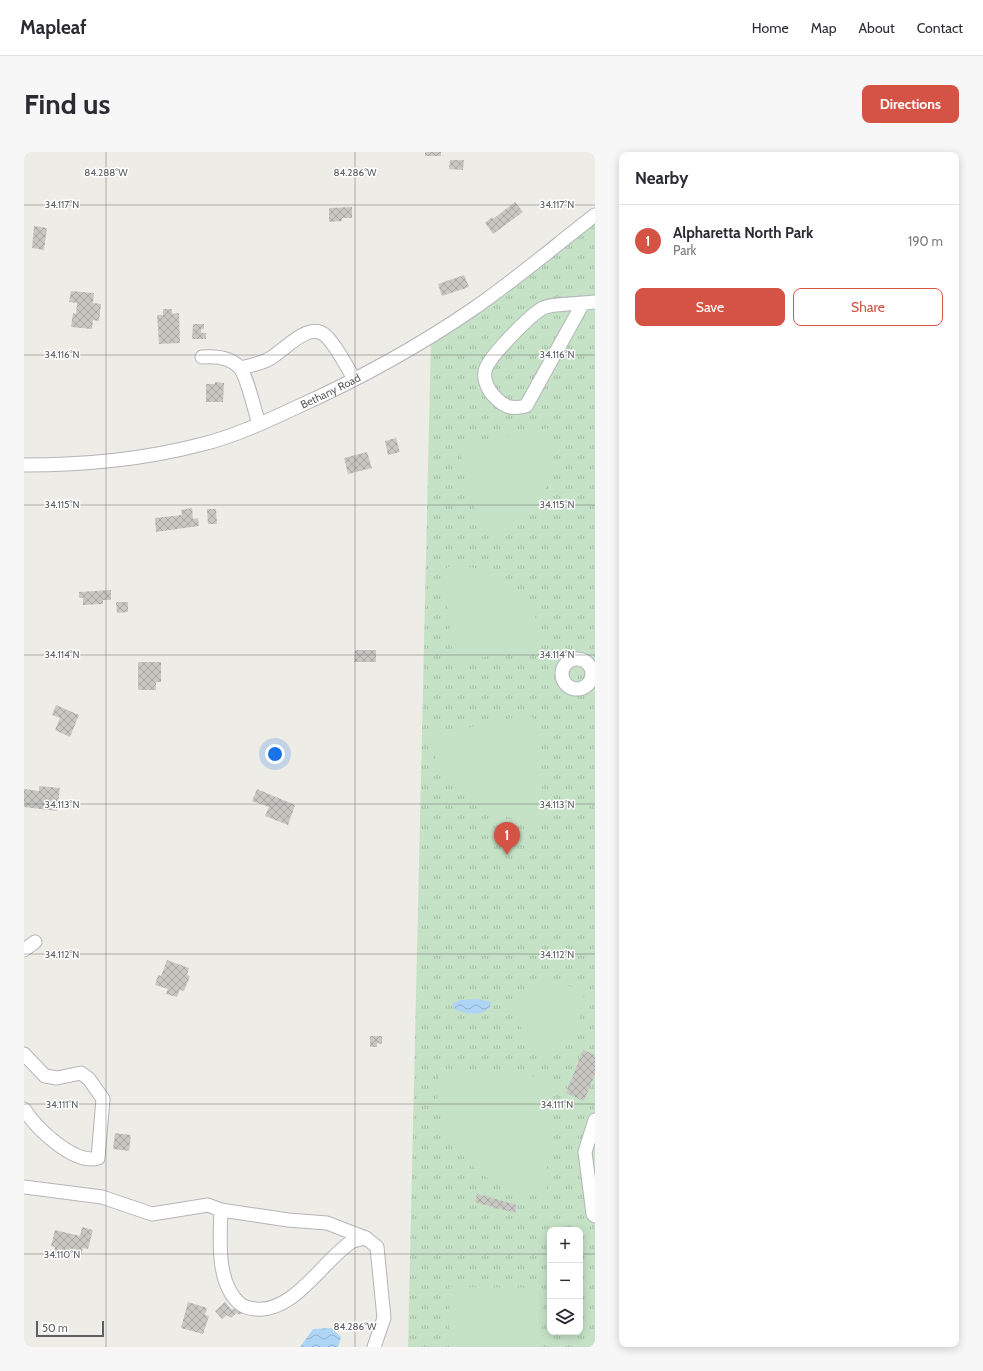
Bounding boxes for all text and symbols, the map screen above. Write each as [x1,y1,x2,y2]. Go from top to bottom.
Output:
text: Mapleaf [20,16,87,39]
text: Home [752,19,789,37]
text: Map [811,19,836,37]
text: About [858,19,895,37]
text: Contact [917,19,963,37]
button: Directions [862,85,959,123]
text: Find us [24,87,110,121]
text: 84.288°W [84,166,128,179]
text: 84.286°W [333,166,377,179]
text: Nearby [635,168,688,188]
text: 34.117°N [45,198,79,211]
text: 34.117°N [540,198,574,211]
text: Alpharetta North Park [673,224,813,242]
text: 1 [646,233,650,249]
text: 190 m [908,233,943,249]
text: Park [673,242,696,258]
button: Save [635,288,785,326]
button: Share [793,288,943,326]
text: 34.116°N [44,348,80,361]
text: 34.116°N [539,348,575,361]
street label: Bethany Road [298,370,363,412]
text: 34.115°N [45,498,79,511]
text: 34.115°N [540,498,574,511]
text: 34.114°N [44,648,80,661]
text: 34.114°N [539,648,575,661]
your location [265,744,285,764]
text: 34.113°N [45,798,79,811]
text: 34.113°N [540,798,574,811]
pin: 1 [494,822,520,855]
text: 34.112°N [45,948,79,961]
text: 34.112°N [540,948,574,961]
text: 34.111°N [46,1098,78,1111]
text: 34.111°N [541,1098,573,1111]
map controls [547,1227,583,1335]
button: + [547,1227,583,1263]
text: 34.110°N [44,1248,80,1261]
button: − [547,1263,583,1299]
button: layers [547,1299,583,1335]
scale bar [36,1319,104,1338]
text: 84.286°W [333,1320,377,1333]
text: 50 m [42,1321,68,1335]

